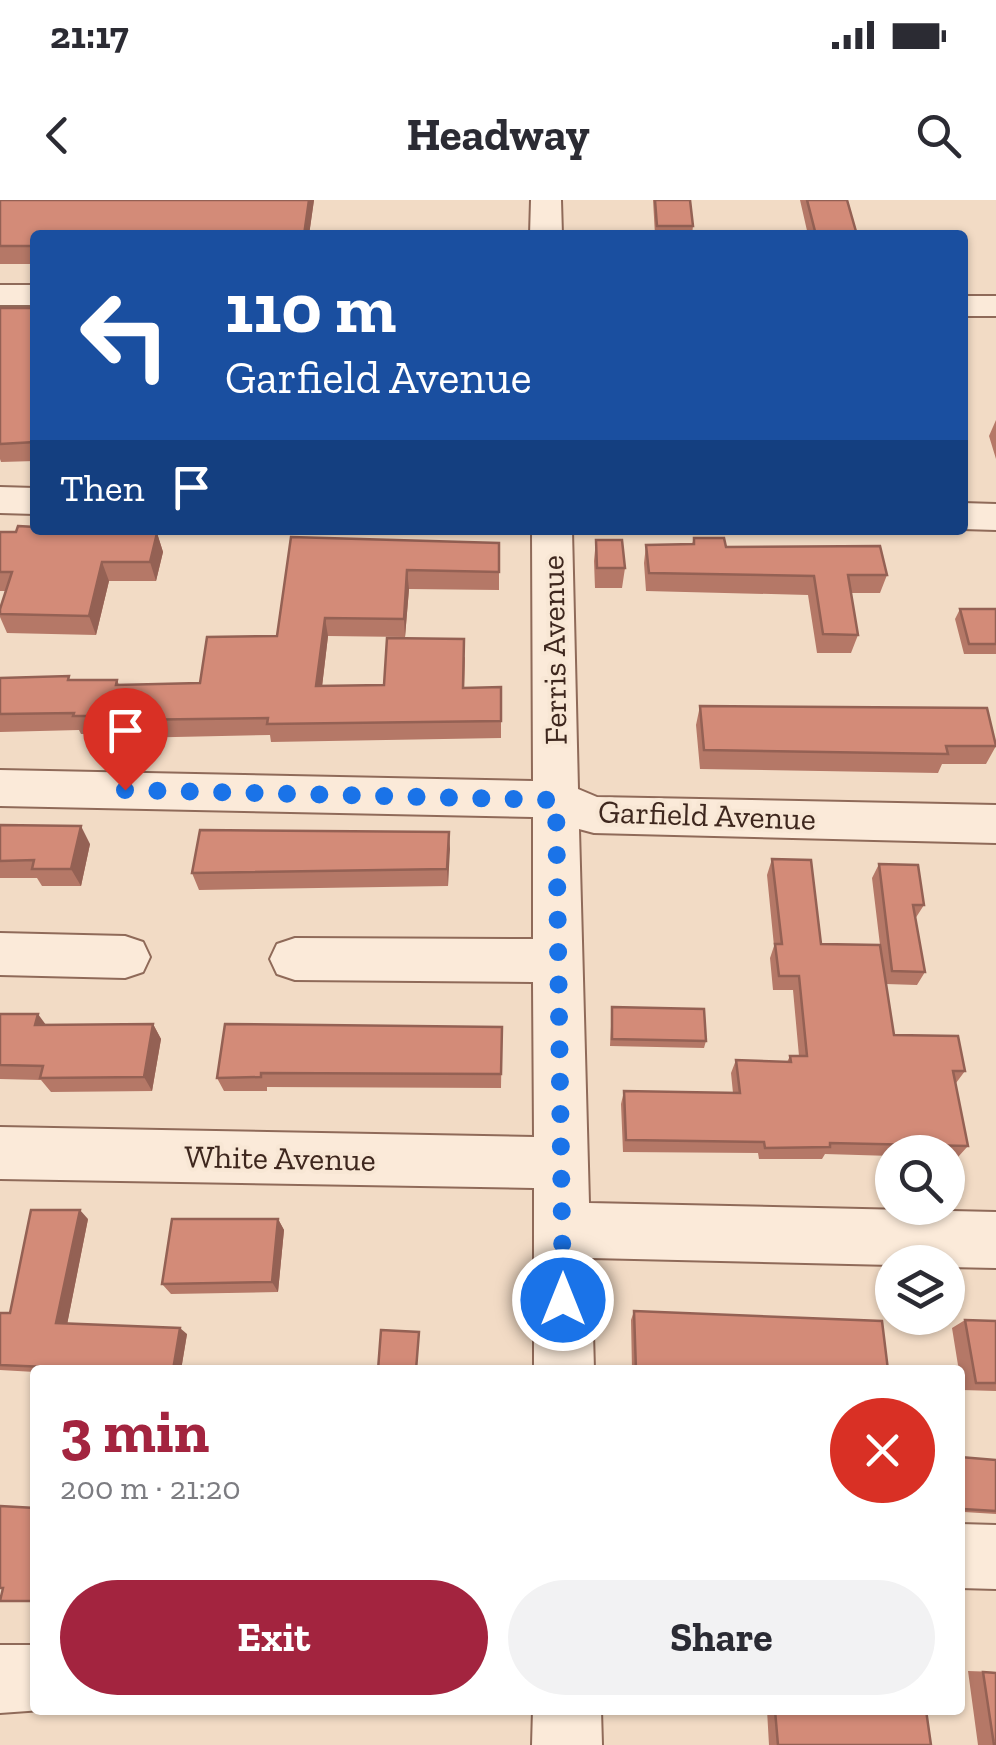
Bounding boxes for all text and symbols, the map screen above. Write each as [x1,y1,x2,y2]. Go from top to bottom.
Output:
text: 21:17 [50,12,129,58]
icon: back [30,108,85,163]
text: Headway [406,108,590,162]
icon: search [911,108,966,163]
text: 110 m [225,266,396,350]
icon: left [60,270,190,400]
text: Garfield Avenue [225,351,532,405]
icon: arrive [164,460,219,515]
text: Then [60,465,144,511]
street label: Ferris Avenue [533,555,575,745]
pin [83,688,168,791]
icon: arrive [98,703,153,758]
street label: Garfield Avenue [597,792,817,838]
map controls [875,1135,965,1335]
button: search [875,1135,965,1225]
street label: White Avenue [184,1137,376,1179]
button: layers [875,1245,965,1335]
position arrow [511,1248,615,1352]
text: 3 min [60,1395,209,1467]
button: close [830,1398,935,1503]
text: 200 m · 21:20 [60,1469,241,1507]
button: Exit [60,1580,488,1695]
button: Share [508,1580,935,1695]

